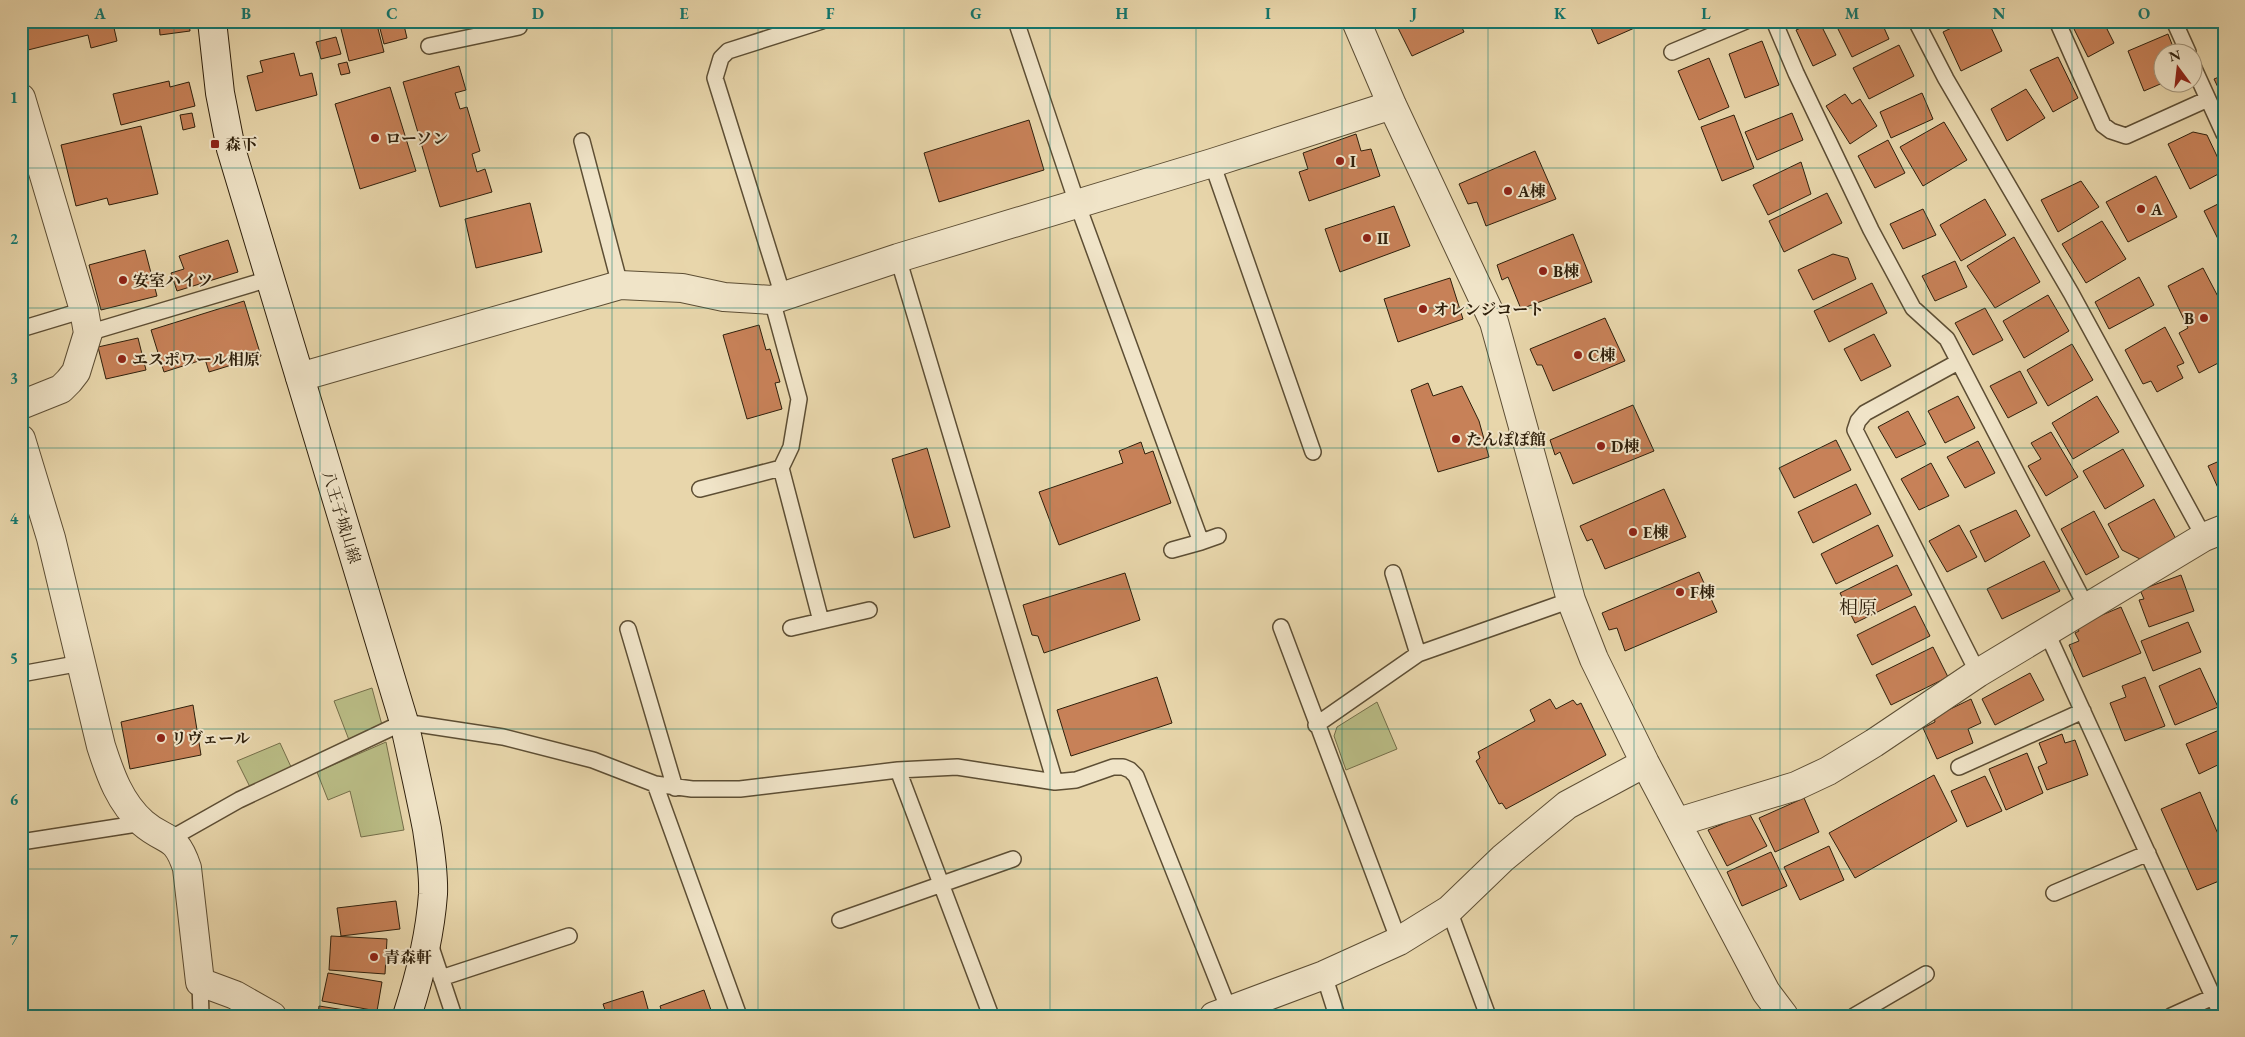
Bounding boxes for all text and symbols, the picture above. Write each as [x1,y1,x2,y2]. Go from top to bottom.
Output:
text: A [93,3,106,24]
text: B [241,3,251,24]
text: C [386,3,398,24]
text: D [532,3,544,24]
text: E [679,3,689,24]
text: F [826,3,835,24]
text: G [970,3,982,24]
text: H [1116,3,1129,24]
text: I [1265,3,1271,24]
text: J [1409,3,1417,24]
text: K [1554,3,1567,24]
text: L [1701,3,1711,24]
text: M [1845,3,1860,24]
text: N [1993,3,2006,24]
text: O [2138,3,2150,24]
north arrow [2152,42,2202,92]
text: N [2167,45,2183,66]
text: 1 [10,87,18,108]
place label: ローソン [385,128,448,149]
marker: ローソン [369,132,381,144]
place label: 森下 [225,134,257,155]
marker: 森下 [209,138,221,150]
place label: Ⅰ [1350,151,1356,172]
marker: Ⅰ [1334,155,1346,167]
place label: A棟 [1517,181,1546,202]
marker: A棟 [1502,185,1514,197]
place label: A [2150,199,2163,220]
marker: A [2135,203,2147,215]
text: 2 [10,228,19,249]
place label: Ⅱ [1377,228,1389,249]
marker: Ⅱ [1361,232,1373,244]
place label: B棟 [1553,261,1579,282]
marker: B棟 [1537,265,1549,277]
place label: 安室ハイツ [133,270,213,291]
marker: 安室ハイツ [117,274,129,286]
place label: オレンジコート [1433,299,1544,320]
marker: オレンジコート [1417,303,1429,315]
place label: B [2184,308,2194,329]
marker: B [2198,312,2210,324]
place label: C棟 [1588,345,1615,366]
place label: エスポワール相原 [132,349,260,370]
marker: C棟 [1572,349,1584,361]
marker: エスポワール相原 [116,353,128,365]
text: 3 [10,368,18,389]
place label: たんぽぽ館 [1466,429,1546,450]
marker: たんぽぽ館 [1450,433,1462,445]
place label: D棟 [1611,436,1639,457]
marker: D棟 [1595,440,1607,452]
street label: 八王子城山線 [317,468,366,566]
text: 4 [10,508,19,529]
place label: E棟 [1643,522,1668,543]
marker: E棟 [1627,526,1639,538]
place label: F棟 [1690,582,1715,603]
marker: F棟 [1674,586,1686,598]
district label: 相原 [1839,595,1877,620]
text: 5 [10,648,18,669]
place label: リヴェール [171,728,250,749]
marker: リヴェール [155,732,167,744]
text: 6 [10,789,19,810]
text: 7 [10,929,19,950]
place label: 青森軒 [384,947,432,968]
marker: 青森軒 [368,951,380,963]

